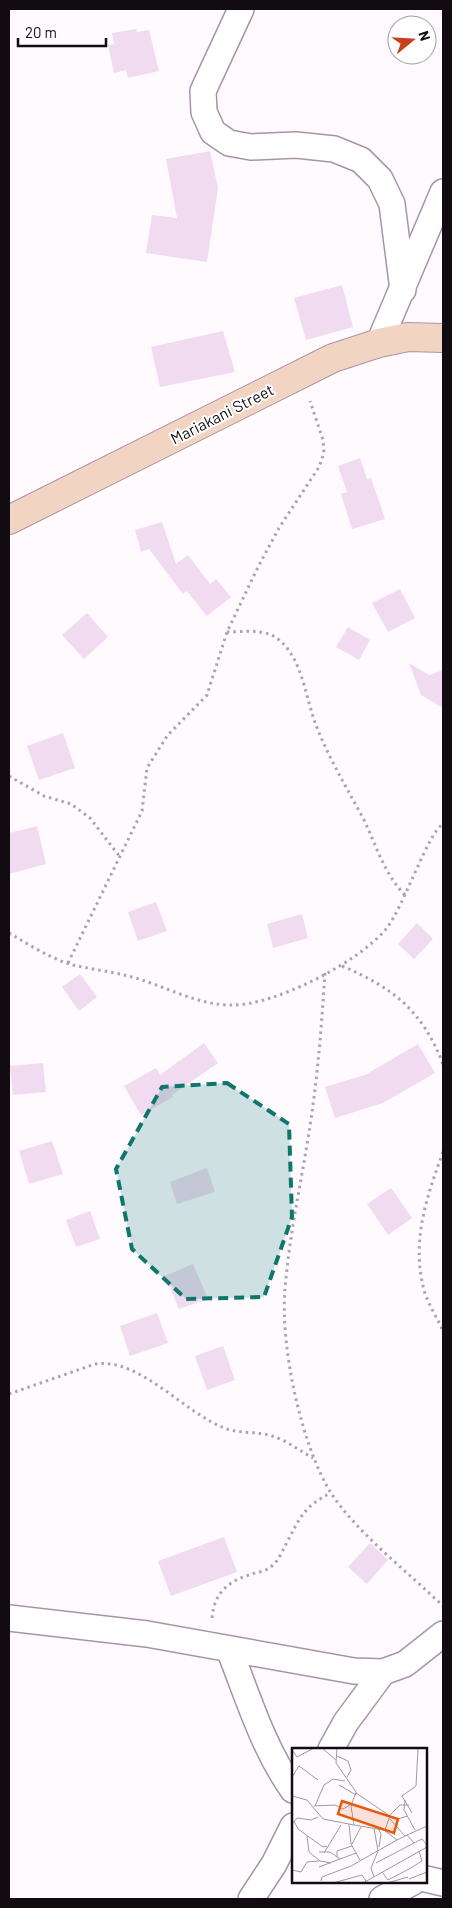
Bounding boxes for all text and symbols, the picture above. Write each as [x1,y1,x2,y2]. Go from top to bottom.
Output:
scale bar [18,15,105,47]
north arrow [387,15,437,65]
text: 20 m [25,23,57,41]
text: N [415,29,434,43]
street label: Mariakani Street [167,379,277,448]
inset map [292,1748,427,1883]

